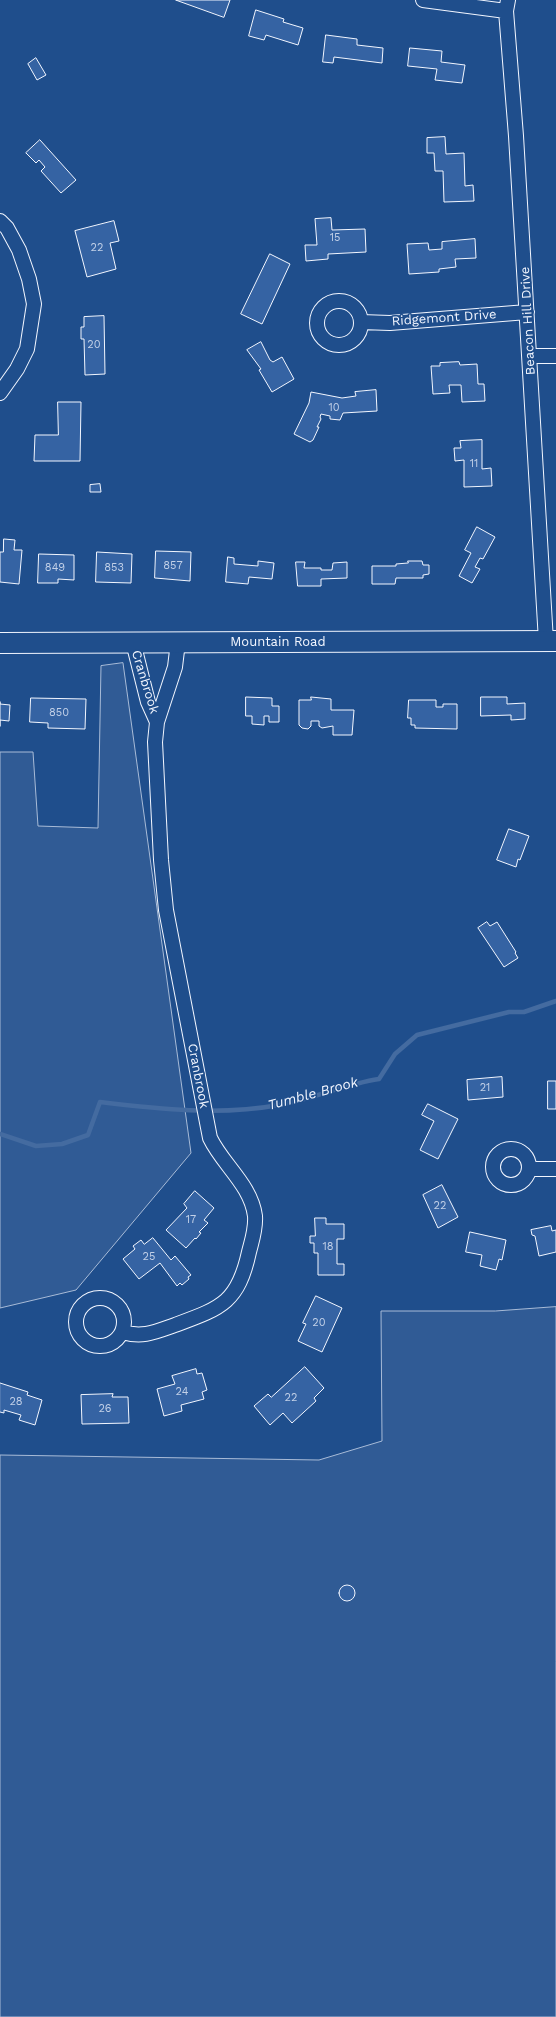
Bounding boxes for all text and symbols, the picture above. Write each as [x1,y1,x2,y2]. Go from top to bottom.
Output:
house number: 15 [330,231,340,245]
house number: 22 [91,241,103,255]
street label: Beacon Hill Drive [517,266,539,376]
street label: Ridgemont Drive [391,307,497,329]
house number: 20 [87,338,101,352]
house number: 10 [328,401,340,415]
house number: 11 [470,457,478,471]
house number: 857 [163,559,183,573]
house number: 849 [45,561,65,575]
house number: 853 [104,561,124,575]
street label: Mountain Road [230,634,326,650]
street label: Cranbrook [128,648,162,716]
house number: 850 [49,706,69,720]
street label: Cranbrook [184,1042,212,1110]
water label: Tumble Brook [266,1074,360,1114]
house number: 21 [480,1081,490,1095]
house number: 22 [434,1199,446,1213]
house number: 17 [186,1213,196,1227]
house number: 18 [322,1240,334,1254]
house number: 25 [143,1250,155,1264]
house number: 20 [312,1316,326,1330]
house number: 24 [176,1385,188,1399]
house number: 22 [285,1391,297,1405]
house number: 28 [9,1395,23,1409]
house number: 26 [98,1402,112,1416]

